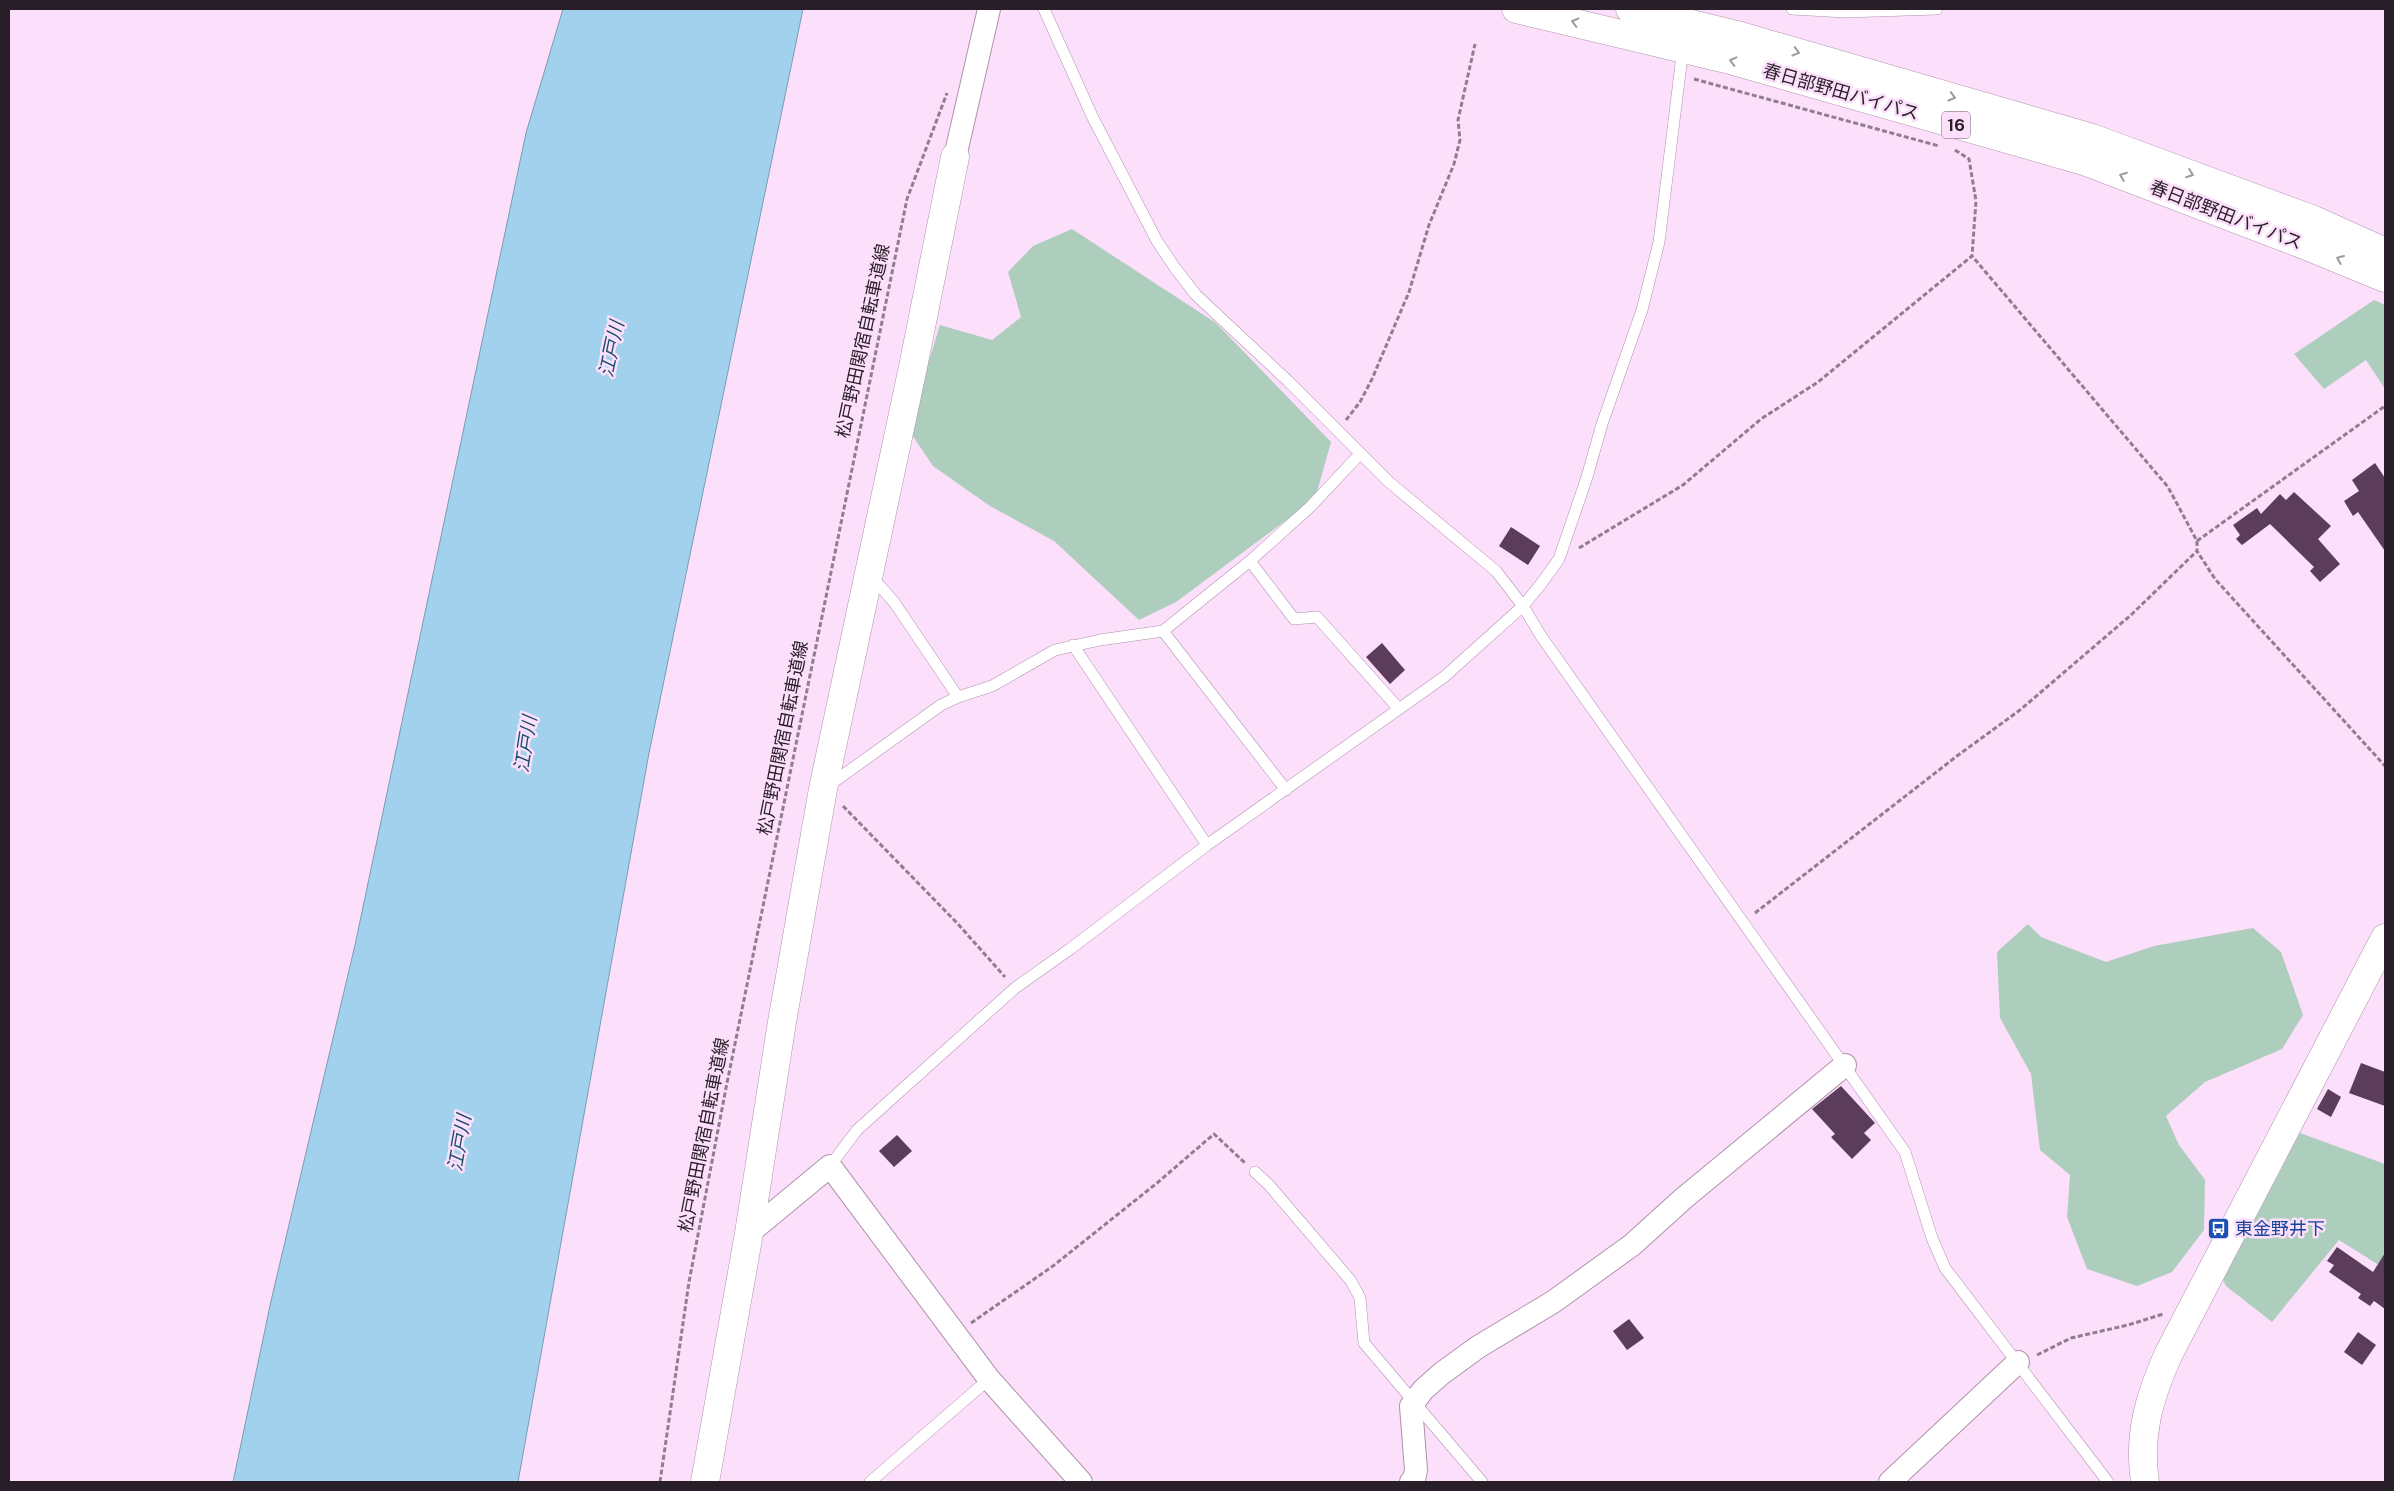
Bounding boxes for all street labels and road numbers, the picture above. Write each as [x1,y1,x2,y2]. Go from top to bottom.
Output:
street label: 春日部野田バイパス [1761,59,1922,124]
road number: 16 [1942,112,1970,138]
street label: 春日部野田バイパス [2147,176,2305,253]
street label: 松戸野田関宿自転車道線 [832,242,893,440]
street label: 松戸野田関宿自転車道線 [753,639,812,837]
street label: 松戸野田関宿自転車道線 [674,1036,733,1234]

